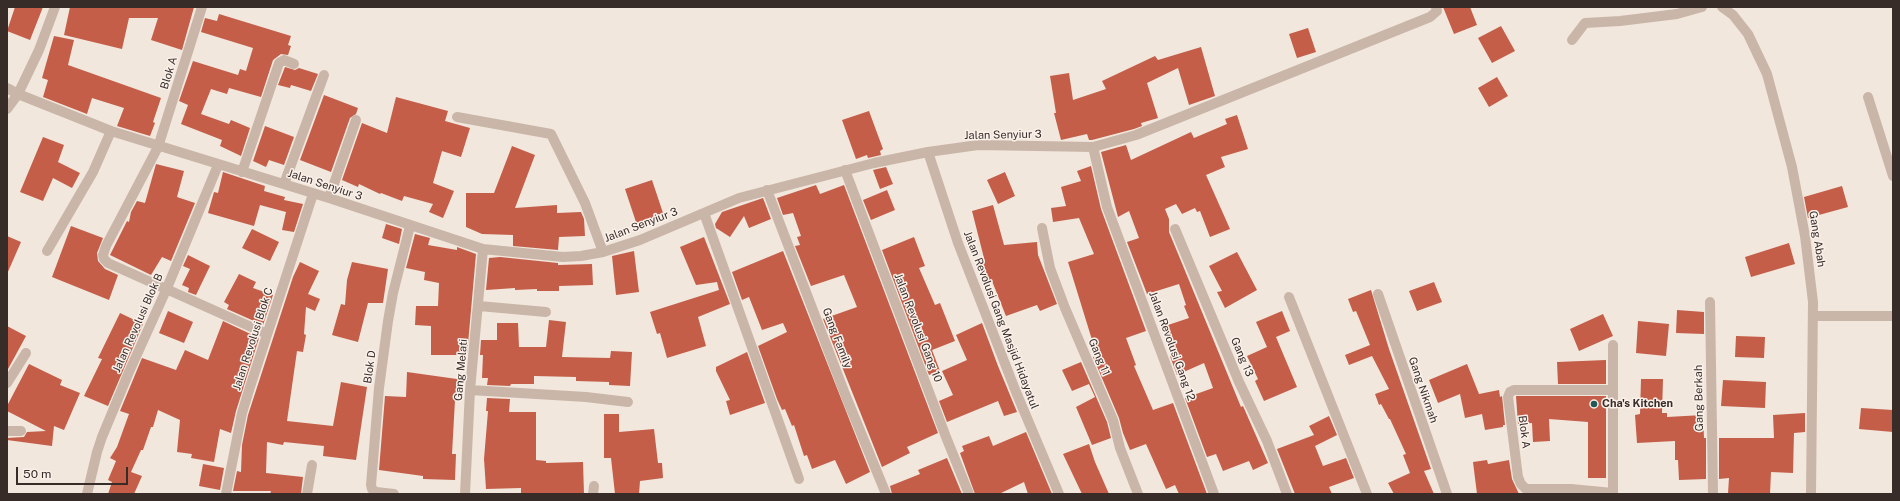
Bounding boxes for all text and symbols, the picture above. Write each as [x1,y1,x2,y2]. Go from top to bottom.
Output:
street label: Blok A [158,55,180,91]
street label: Jalan Senyiur 3 [964,128,1042,142]
street label: Jalan Senyiur 3 [286,167,364,203]
street label: Jalan Senyiur 3 [602,205,680,245]
street label: Gang Abah [1806,210,1828,268]
street label: Jalan Revolusi Gang Masjid Hidayatul [961,229,1041,411]
street label: Jalan Revolusi Blok B [110,271,166,375]
street label: Jalan Revolusi Gang 10 [891,272,945,384]
street label: Jalan Revolusi Blok C [230,286,276,392]
street label: Jalan Revolusi Gang 12 [1146,290,1198,402]
street label: Gang Family [819,306,855,370]
street label: Gang 13 [1228,335,1256,379]
street label: Gang 11 [1085,336,1113,378]
street label: Gang Melati [452,339,470,401]
street label: Blok D [361,350,379,384]
street label: Gang Nikmah [1405,355,1441,425]
street label: Gang Berkah [1692,365,1706,431]
place label: Cha's Kitchen [1602,397,1673,411]
marker: Cha's Kitchen [1589,399,1599,409]
street label: Blok A [1515,415,1533,449]
scale bar [18,459,130,485]
text: 50 m [23,467,51,481]

